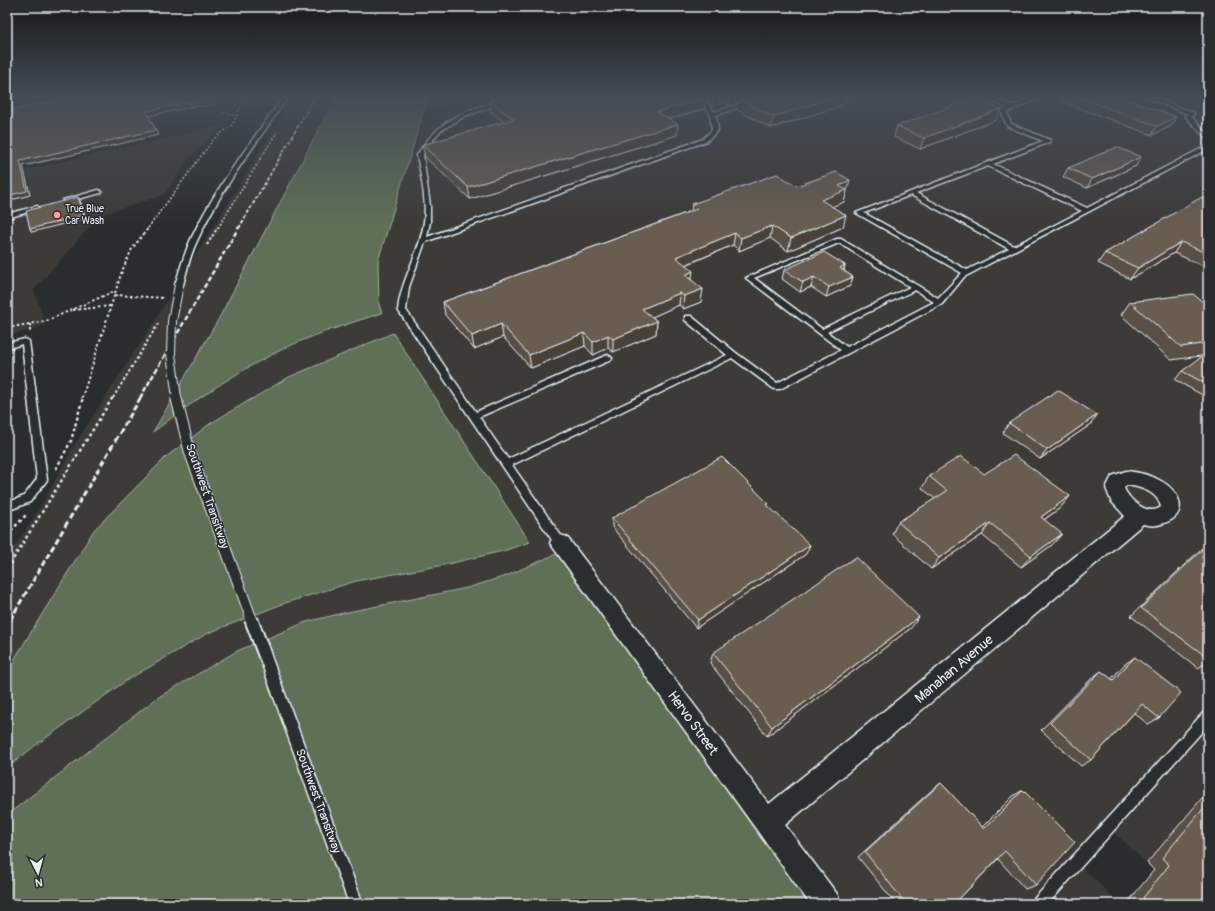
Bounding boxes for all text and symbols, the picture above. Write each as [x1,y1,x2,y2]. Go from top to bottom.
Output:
place label: True Blue Car Wash [65,203,104,227]
marker: True Blue Car Wash [52,210,62,220]
street label: Southwest Transitway [182,441,232,551]
street label: Manahan Avenue [911,631,997,707]
street label: Hervo Street [664,688,722,759]
street label: Southwest Transitway [292,747,344,855]
north arrow [18,853,58,893]
text: N [34,876,43,889]

